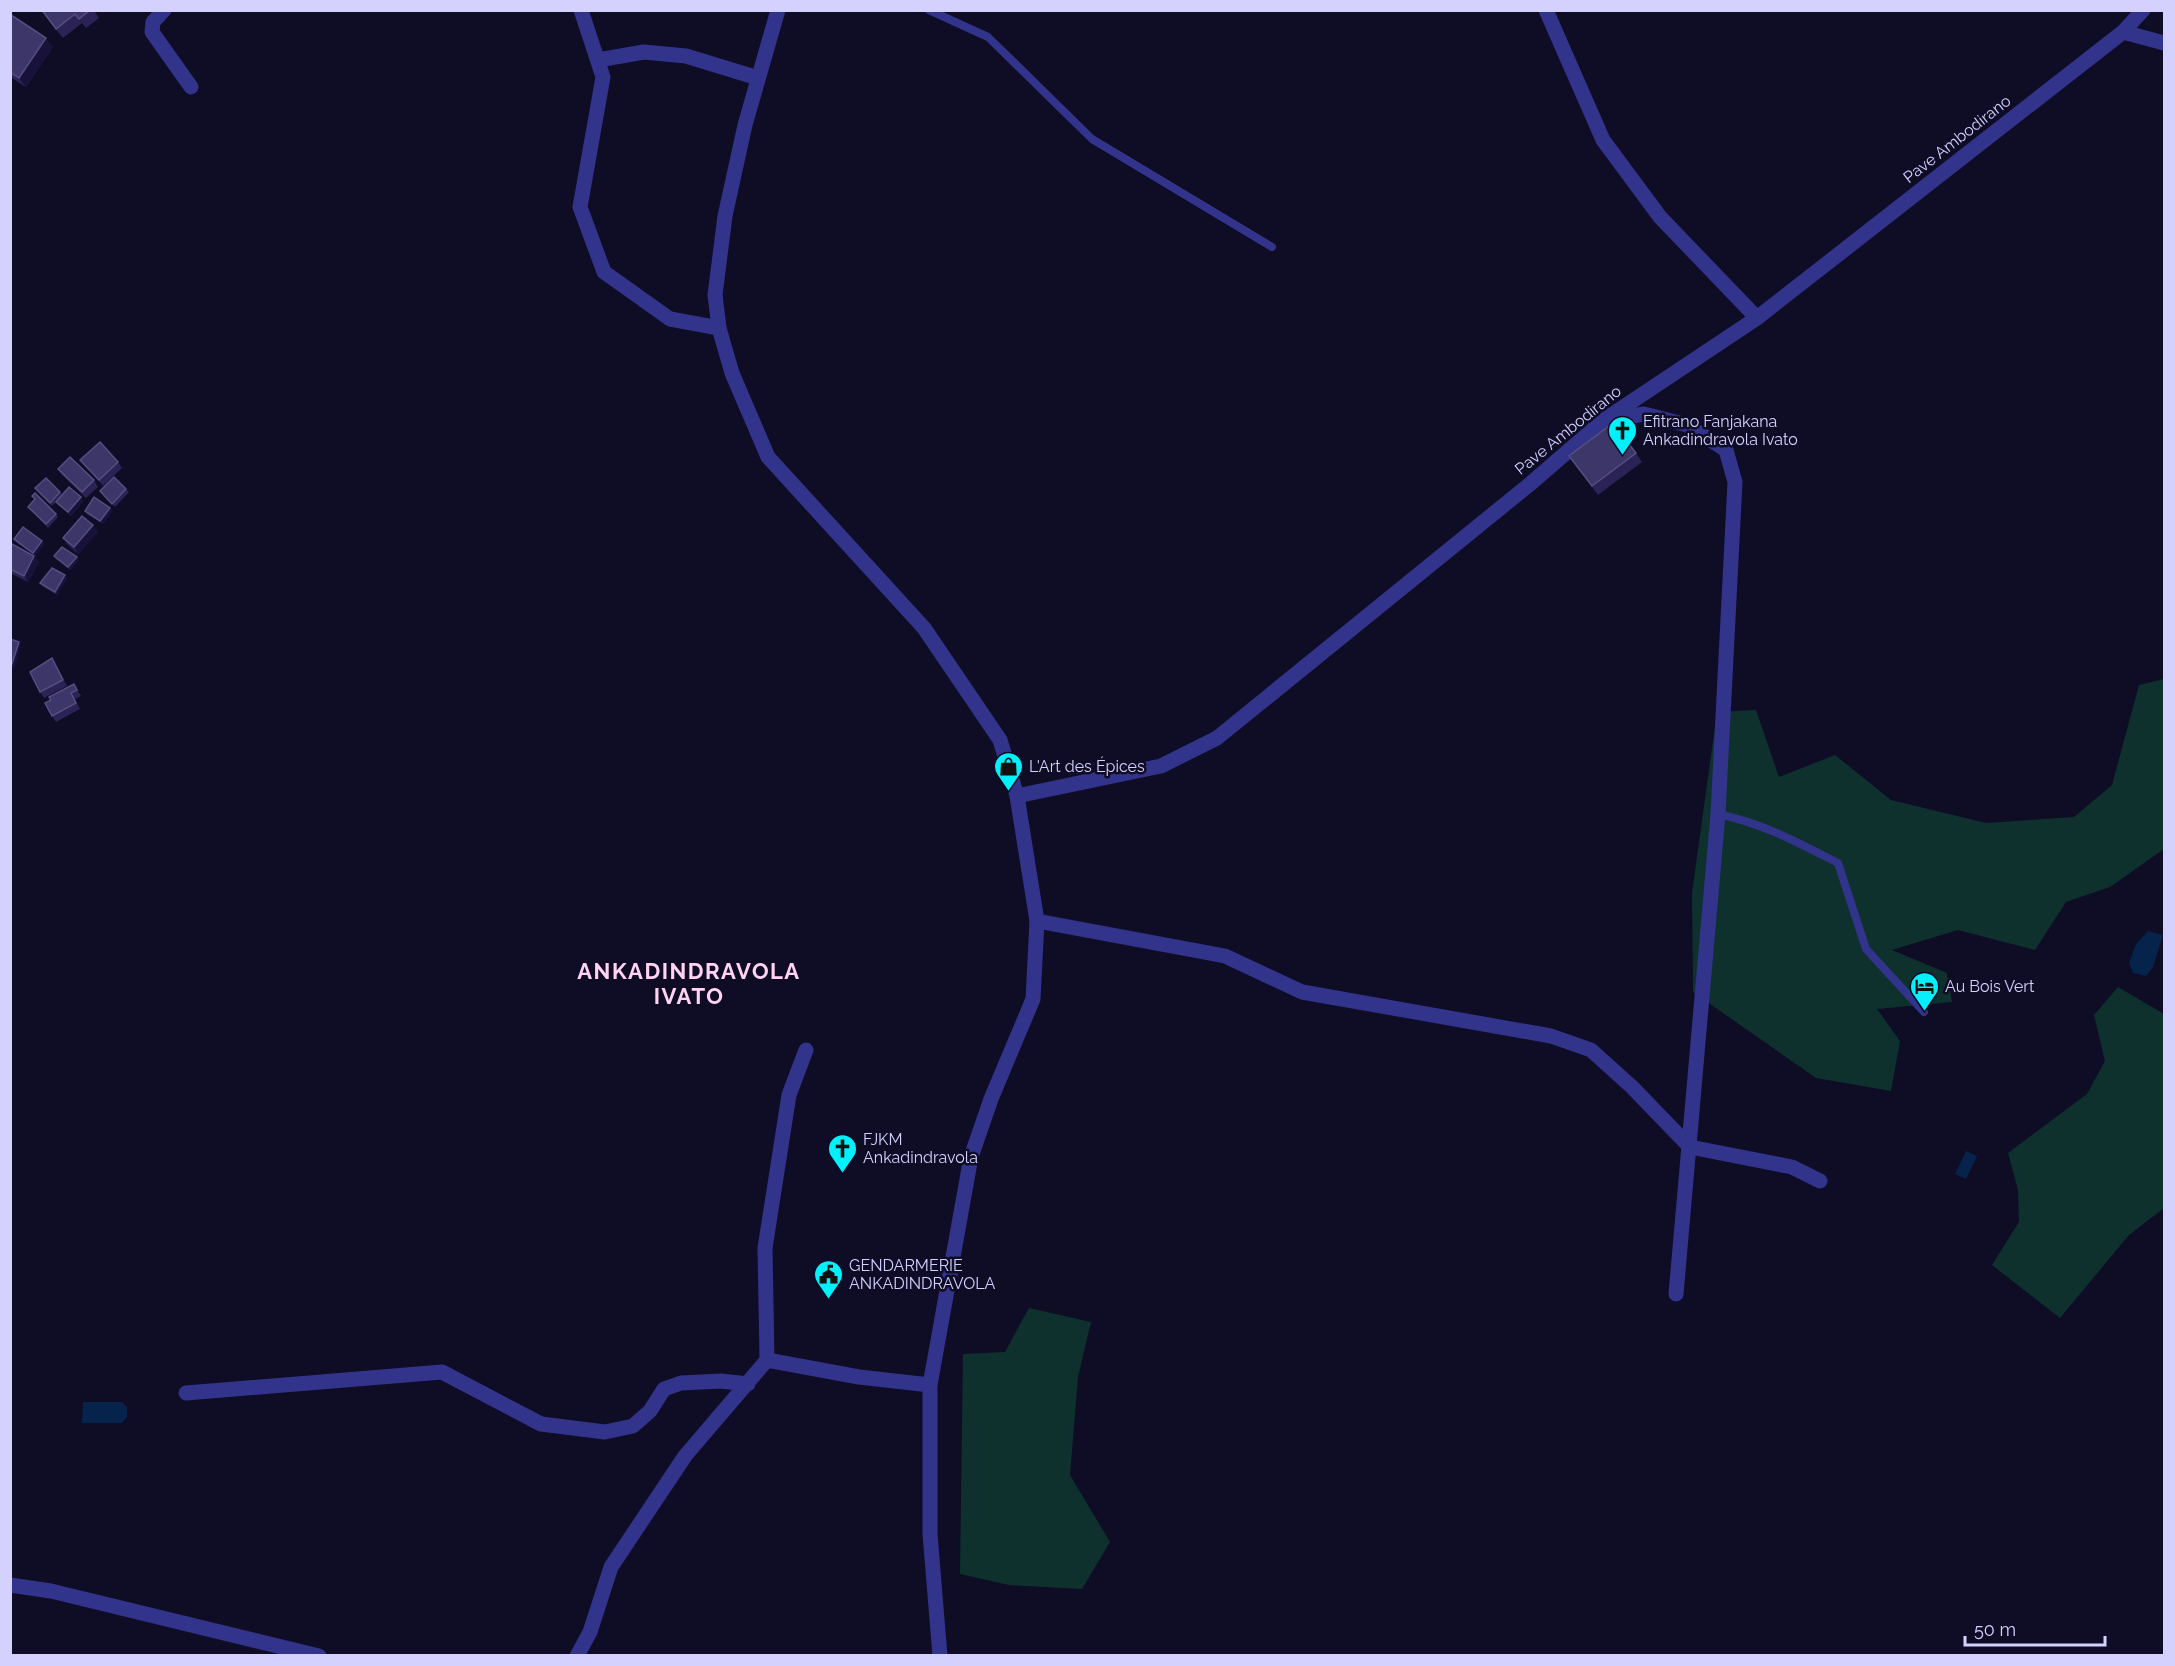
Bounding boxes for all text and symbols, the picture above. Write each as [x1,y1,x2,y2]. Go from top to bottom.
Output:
street label: Pave Ambodirano [1900,91,2014,187]
street label: Pave Ambodirano [1511,381,1625,479]
place label: Efitrano Fanjakana Ankadindravola Ivato [1643,412,1798,449]
church icon: Efitrano Fanjakana Ankadindravola Ivato [1606,414,1638,456]
shop icon: L'Art des Épices [992,750,1024,792]
place label: L'Art des Épices [1029,756,1145,776]
district label: ANKADINDRAVOLA IVATO [577,958,801,1009]
hotel icon: Au Bois Vert [1908,970,1940,1012]
place label: Au Bois Vert [1945,977,2035,996]
place label: FJKM Ankadindravola [863,1130,978,1167]
church icon: FJKM Ankadindravola [826,1132,858,1174]
place label: GENDARMERIE ANKADINDRAVOLA [849,1256,996,1293]
public building icon: GENDARMERIE ANKADINDRAVOLA [812,1258,844,1300]
scale bar [1965,1609,2104,1647]
text: 50 m [1974,1619,2016,1640]

